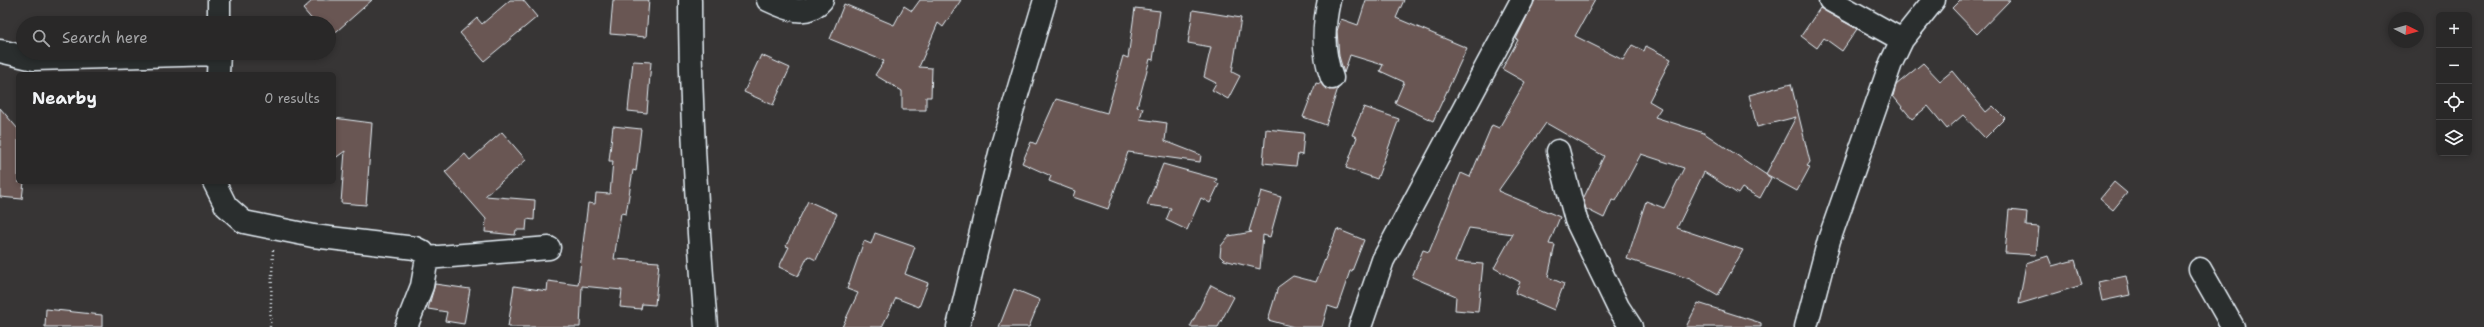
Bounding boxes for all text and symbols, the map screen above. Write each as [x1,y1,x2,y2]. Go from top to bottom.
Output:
north arrow [2388,12,2424,48]
map controls [2436,12,2472,156]
button: + [2436,12,2472,48]
search box [16,16,336,60]
icon: search [30,27,52,49]
text: Search here [62,28,148,48]
button: − [2436,48,2472,84]
button: locate [2436,84,2472,120]
text: Nearby [32,87,97,109]
text: 0 results [264,90,320,107]
button: layers [2436,120,2472,156]

